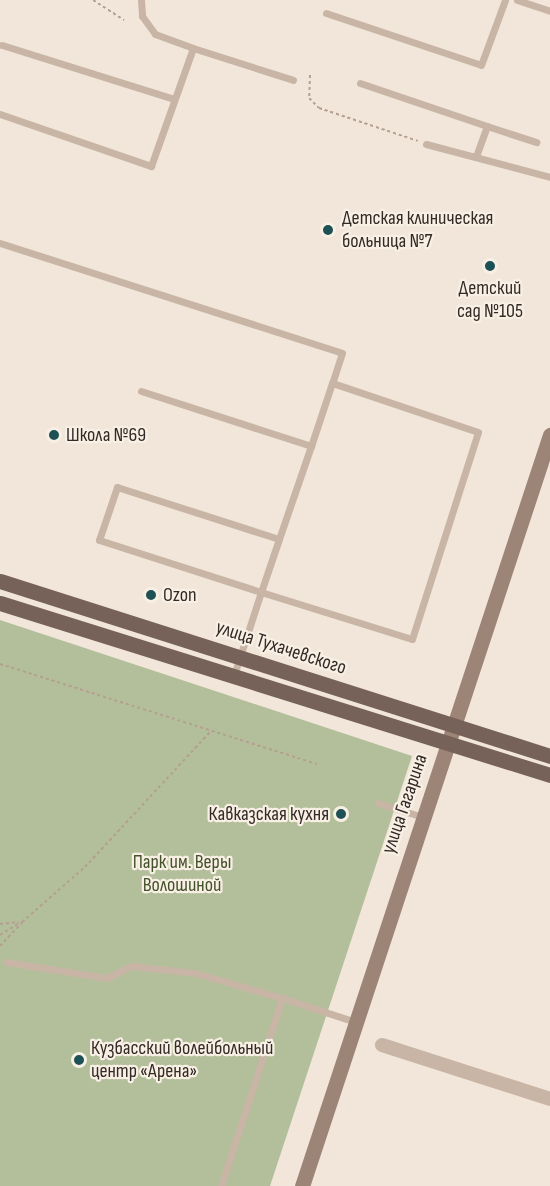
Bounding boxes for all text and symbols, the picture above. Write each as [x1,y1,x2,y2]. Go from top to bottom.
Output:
place label: Детская клиническая больница №7 [342,207,493,254]
marker: Детская клиническая больница №7 [319,221,337,239]
marker: Детский сад №105 [483,259,497,273]
place label: Детский сад №105 [457,276,523,323]
place label: Школа №69 [66,423,146,447]
marker: Школа №69 [47,428,61,442]
place label: Ozon [163,583,197,607]
marker: Ozon [144,588,158,602]
street label: улица Тухачевского [213,616,349,680]
street label: улица Гагарина [377,751,433,857]
place label: Кавказская кухня [209,802,329,826]
marker: Кавказская кухня [334,807,348,821]
park label: Парк им. Веры Волошиной [133,851,231,898]
place label: Кузбасский волейбольный центр «Арена» [91,1036,273,1083]
marker: Кузбасский волейбольный центр «Арена» [72,1053,86,1067]

